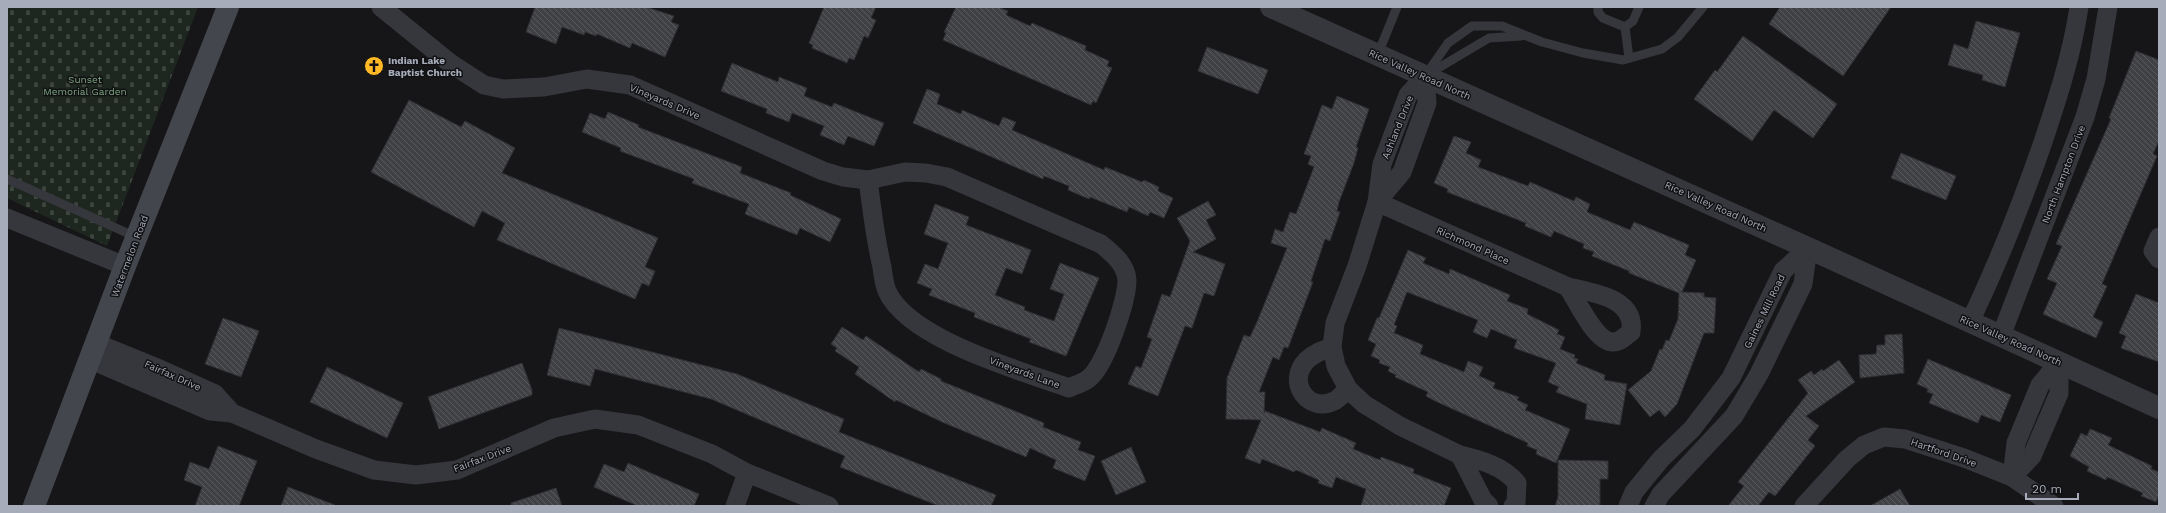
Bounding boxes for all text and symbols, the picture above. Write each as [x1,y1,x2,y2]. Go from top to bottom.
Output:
street label: Rice Valley Road North [1367,47,1472,102]
church icon: Indian Lake Baptist Church [363,55,385,77]
place label: Indian Lake Baptist Church [388,55,462,78]
park label: Sunset Memorial Garden [43,74,127,97]
street label: Vineyards Drive [628,82,702,121]
street label: Ashland Drive [1380,94,1415,161]
street label: North Hampton Drive [2040,123,2087,225]
street label: Rice Valley Road North [1663,179,1768,234]
street label: Watermelon Road [109,214,150,299]
street label: Richmond Place [1435,224,1511,267]
street label: Gaines Mill Road [1742,272,1787,350]
street label: Rice Valley Road North [1958,313,2063,368]
street label: Vineyards Lane [988,355,1062,390]
street label: Fairfax Drive [143,358,203,393]
street label: Hartford Drive [1909,436,1978,469]
street label: Fairfax Drive [452,442,513,474]
scale bar [2026,475,2078,501]
text: 20 m [2032,482,2062,496]

